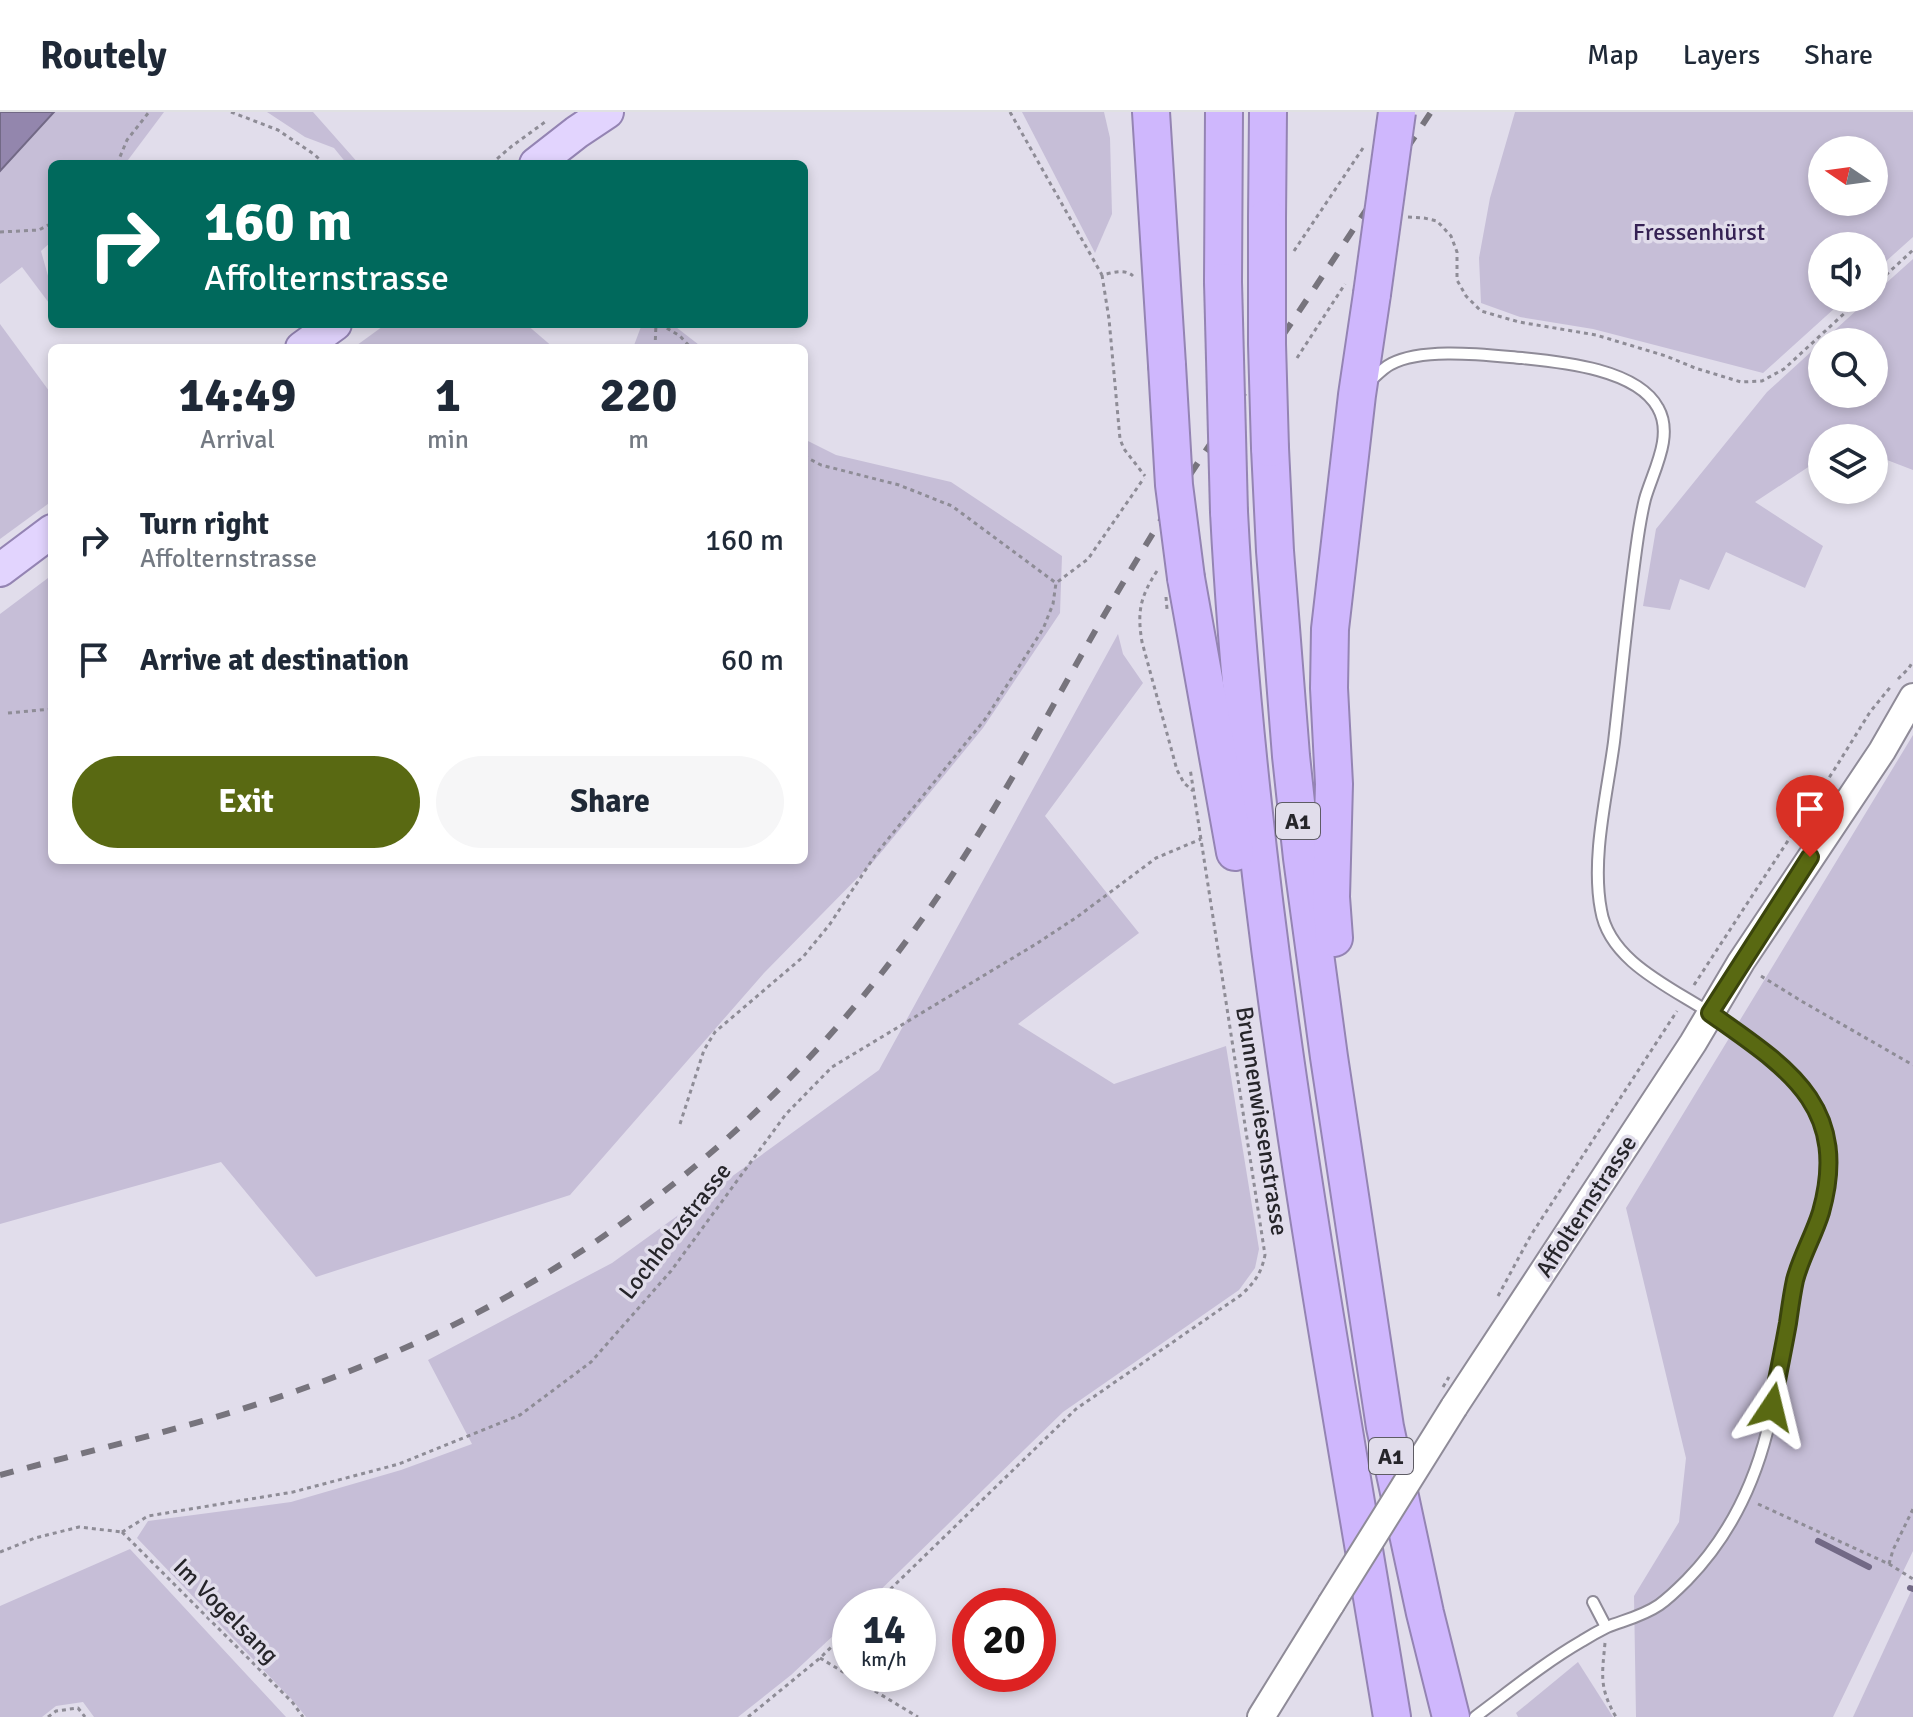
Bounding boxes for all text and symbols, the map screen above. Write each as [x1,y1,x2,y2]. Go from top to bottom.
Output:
text: Routely [40,32,167,79]
text: Map [1587,38,1639,72]
text: Layers [1683,38,1760,72]
text: Share [1804,38,1873,72]
north arrow [1808,136,1888,216]
map controls [1808,136,1888,504]
text: 160 m [204,187,352,256]
icon: right [72,192,176,296]
park label: Fressenhürst [1633,217,1765,247]
button: sound [1808,232,1888,312]
text: Affolternstrasse [204,256,449,301]
button: search [1808,328,1888,408]
text: 14:49 [179,366,296,425]
text: 1 [435,366,461,425]
text: 220 [600,366,677,425]
text: Arrival [200,424,275,456]
text: min [427,424,469,456]
text: m [628,424,649,456]
button: layers [1808,424,1888,504]
text: Turn right [140,506,269,543]
icon: right [72,518,116,562]
text: 160 m [705,522,784,559]
text: Affolternstrasse [140,543,317,575]
icon: arrive [72,638,116,682]
text: Arrive at destination [140,642,409,679]
text: 60 m [721,642,784,679]
button: Exit [72,756,420,848]
button: Share [436,756,784,848]
pin [1776,775,1844,857]
icon: arrive [1788,787,1832,831]
road number: A1 [1276,803,1320,839]
street label: Brunnenwiesenstrasse [1229,1004,1295,1238]
street label: Affolternstrasse [1529,1129,1643,1283]
street label: Lochholzstrasse [612,1157,738,1305]
position arrow [1730,1365,1814,1449]
road number: A1 [1369,1438,1413,1474]
street label: Im Vogelsang [167,1552,285,1670]
speed limit sign: 20 [952,1588,1056,1692]
text: 14 [862,1605,906,1655]
text: km/h [861,1647,907,1672]

